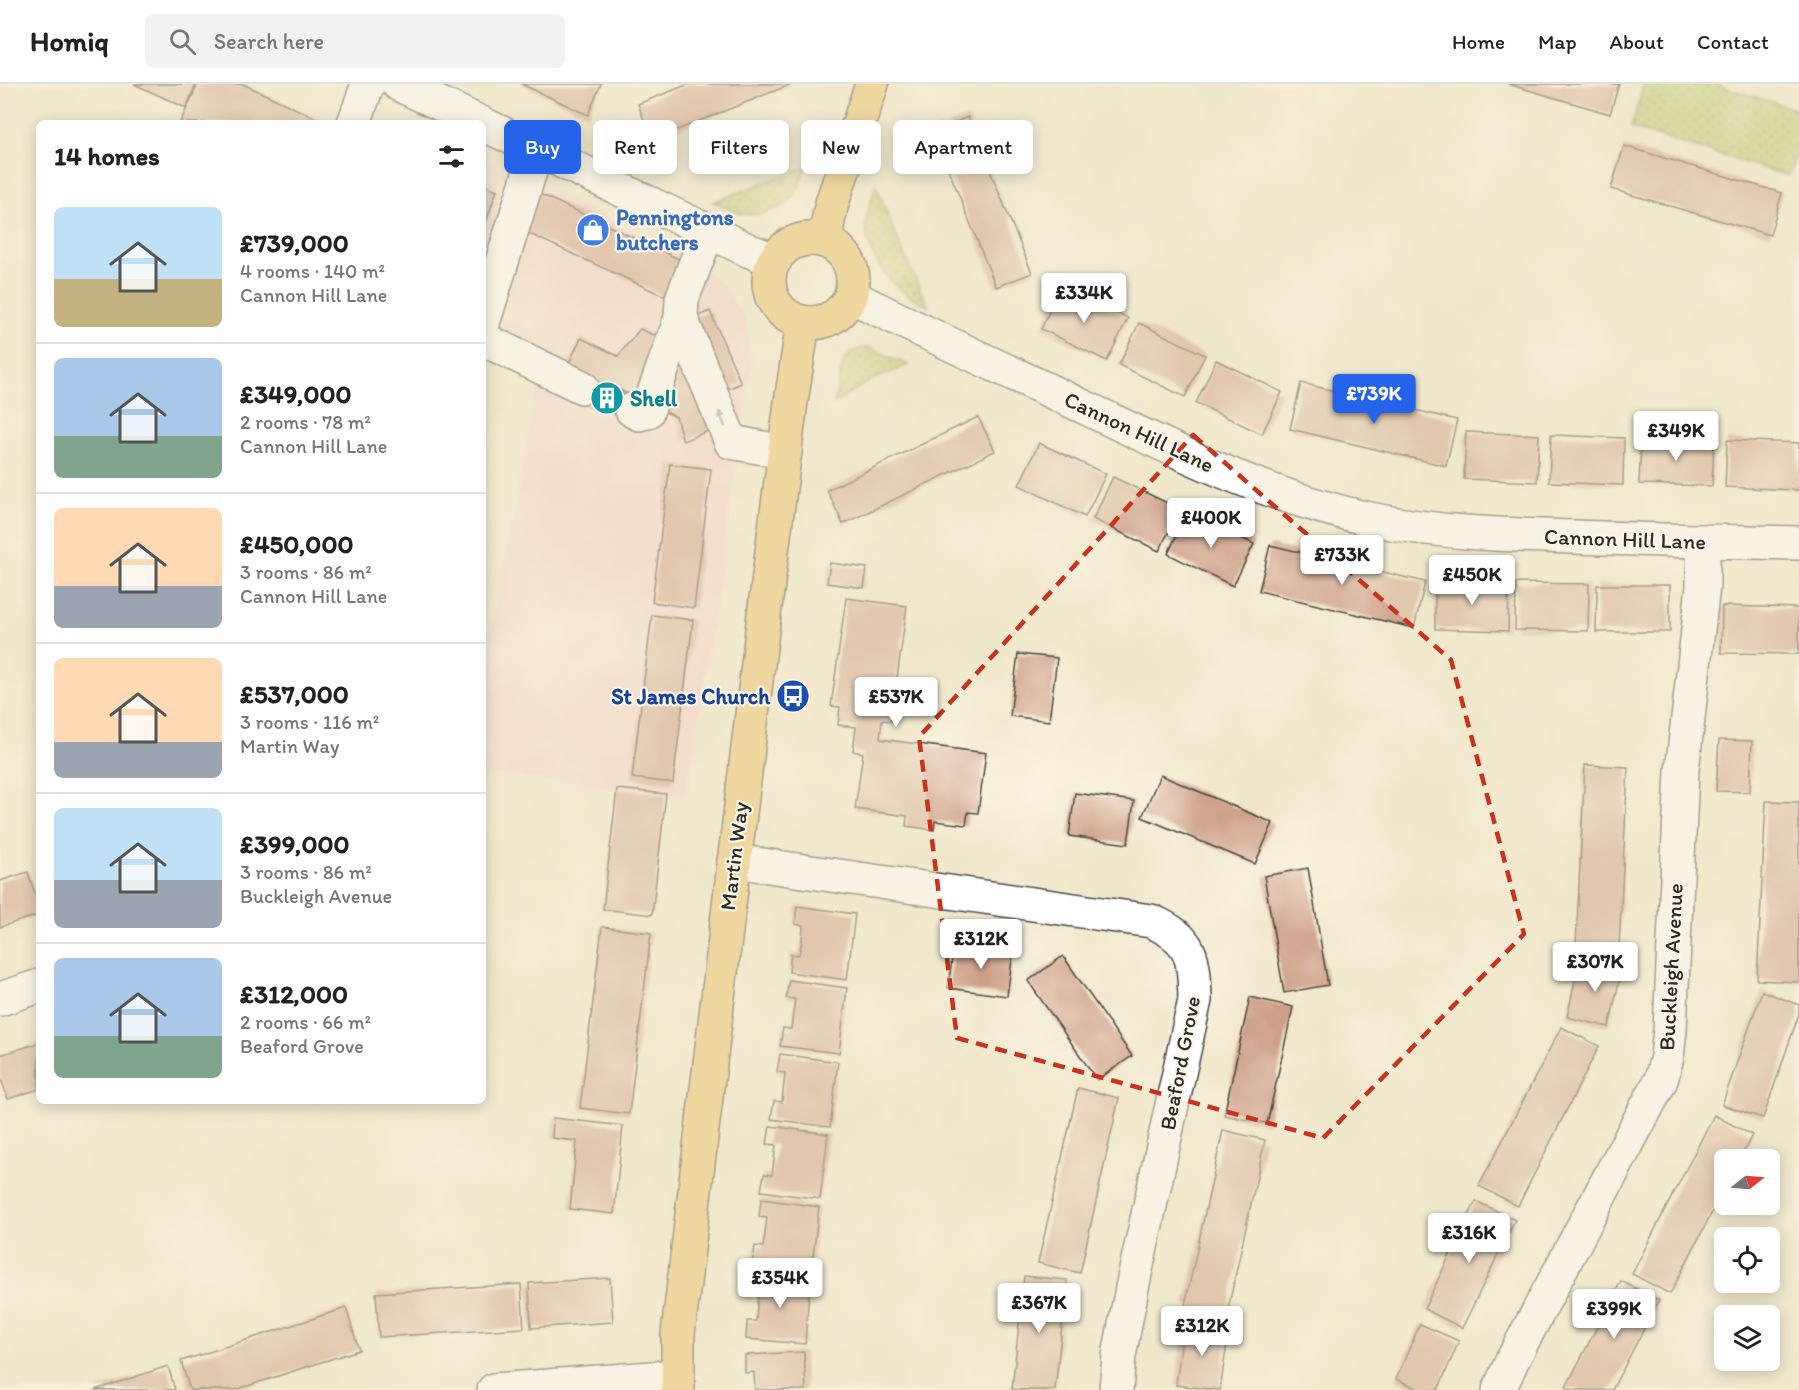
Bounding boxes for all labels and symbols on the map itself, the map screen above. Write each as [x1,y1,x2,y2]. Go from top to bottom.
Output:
place label: Penningtons butchers [616,204,734,256]
shop icon: Penningtons butchers [575,212,611,248]
pin: £334K [1042,273,1126,324]
pin: £739K [1332,374,1416,425]
building icon: Shell [589,380,625,416]
place label: Shell [630,385,678,412]
street label: Cannon Hill Lane [1060,386,1218,478]
one-way arrow [717,410,726,428]
pin: £349K [1634,411,1718,462]
pin: £400K [1169,498,1253,549]
street label: Cannon Hill Lane [1544,523,1706,555]
pin: £733K [1300,535,1384,586]
pin: £450K [1430,555,1514,606]
pin: £537K [854,677,938,728]
bus stop icon: St James Church [775,678,811,714]
place label: St James Church [611,683,771,710]
street label: Martin Way [714,799,754,912]
street label: Buckleigh Avenue [1653,883,1689,1051]
pin: £312K [939,919,1023,970]
pin: £307K [1553,942,1637,993]
street label: Beaford Grove [1154,994,1206,1132]
north arrow [1714,1149,1780,1215]
pin: £316K [1427,1213,1511,1264]
pin: £354K [738,1258,822,1309]
pin: £367K [997,1283,1081,1334]
pin: £399K [1572,1289,1656,1340]
pin: £312K [1160,1306,1244,1357]

